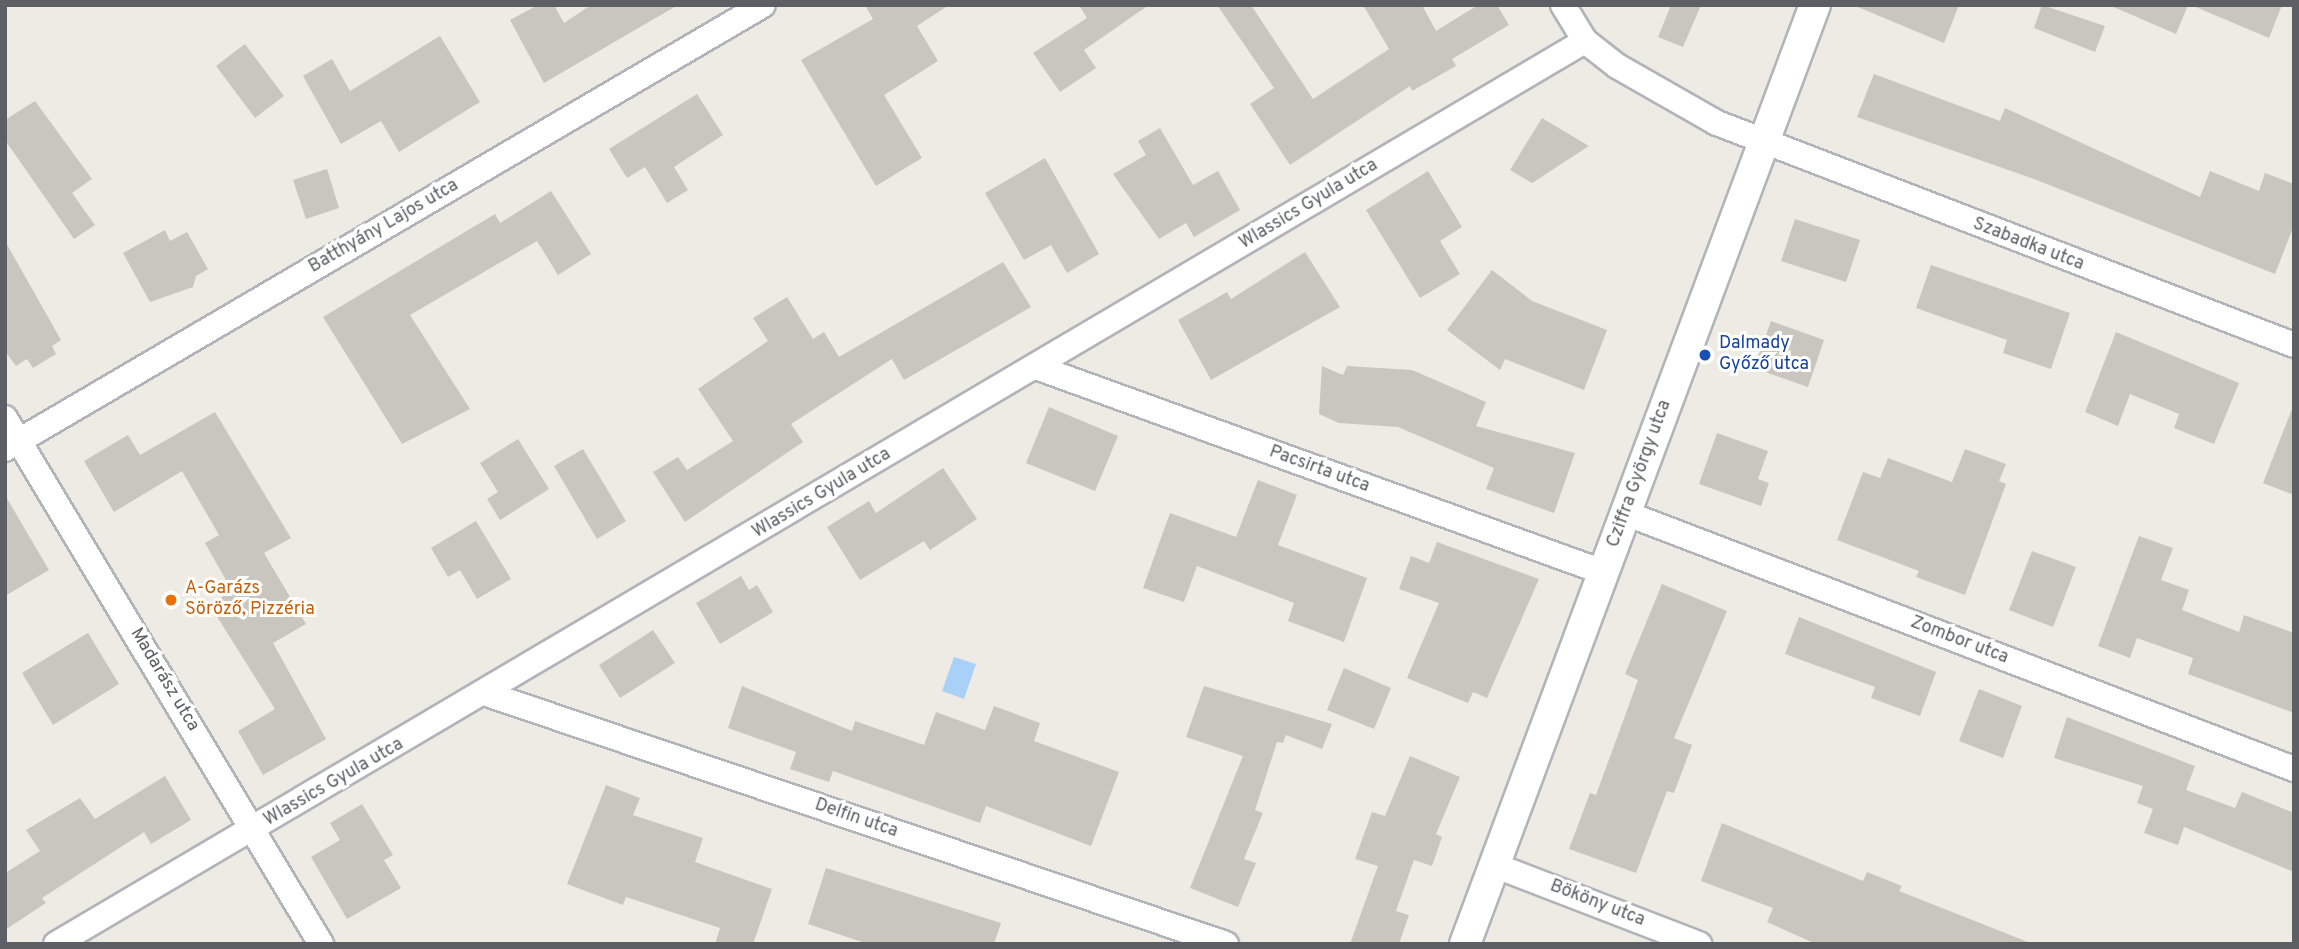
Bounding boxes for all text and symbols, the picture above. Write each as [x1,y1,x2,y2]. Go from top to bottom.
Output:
street label: Wlassics Gyula utca [1236,155,1382,255]
street label: Batthyány Lajos utca [305,175,463,279]
street label: Szabadka utca [1969,214,2087,276]
place label: Dalmady Győző utca [1719,334,1809,376]
marker: Dalmady Győző utca [1697,347,1713,363]
street label: Cziffra György utca [1603,397,1677,551]
street label: Pacsirta utca [1266,442,1372,498]
street label: Wlassics Gyula utca [749,444,895,544]
place label: A-Garázs Söröző, Pizzéria [185,579,315,622]
marker: A-Garázs Söröző, Pizzéria [163,592,179,608]
street label: Zombor utca [1907,612,2011,670]
street label: Madarász utca [125,624,203,736]
street label: Wlassics Gyula utca [260,734,408,832]
street label: Delfin utca [812,795,900,843]
street label: Bököny utca [1547,876,1647,932]

